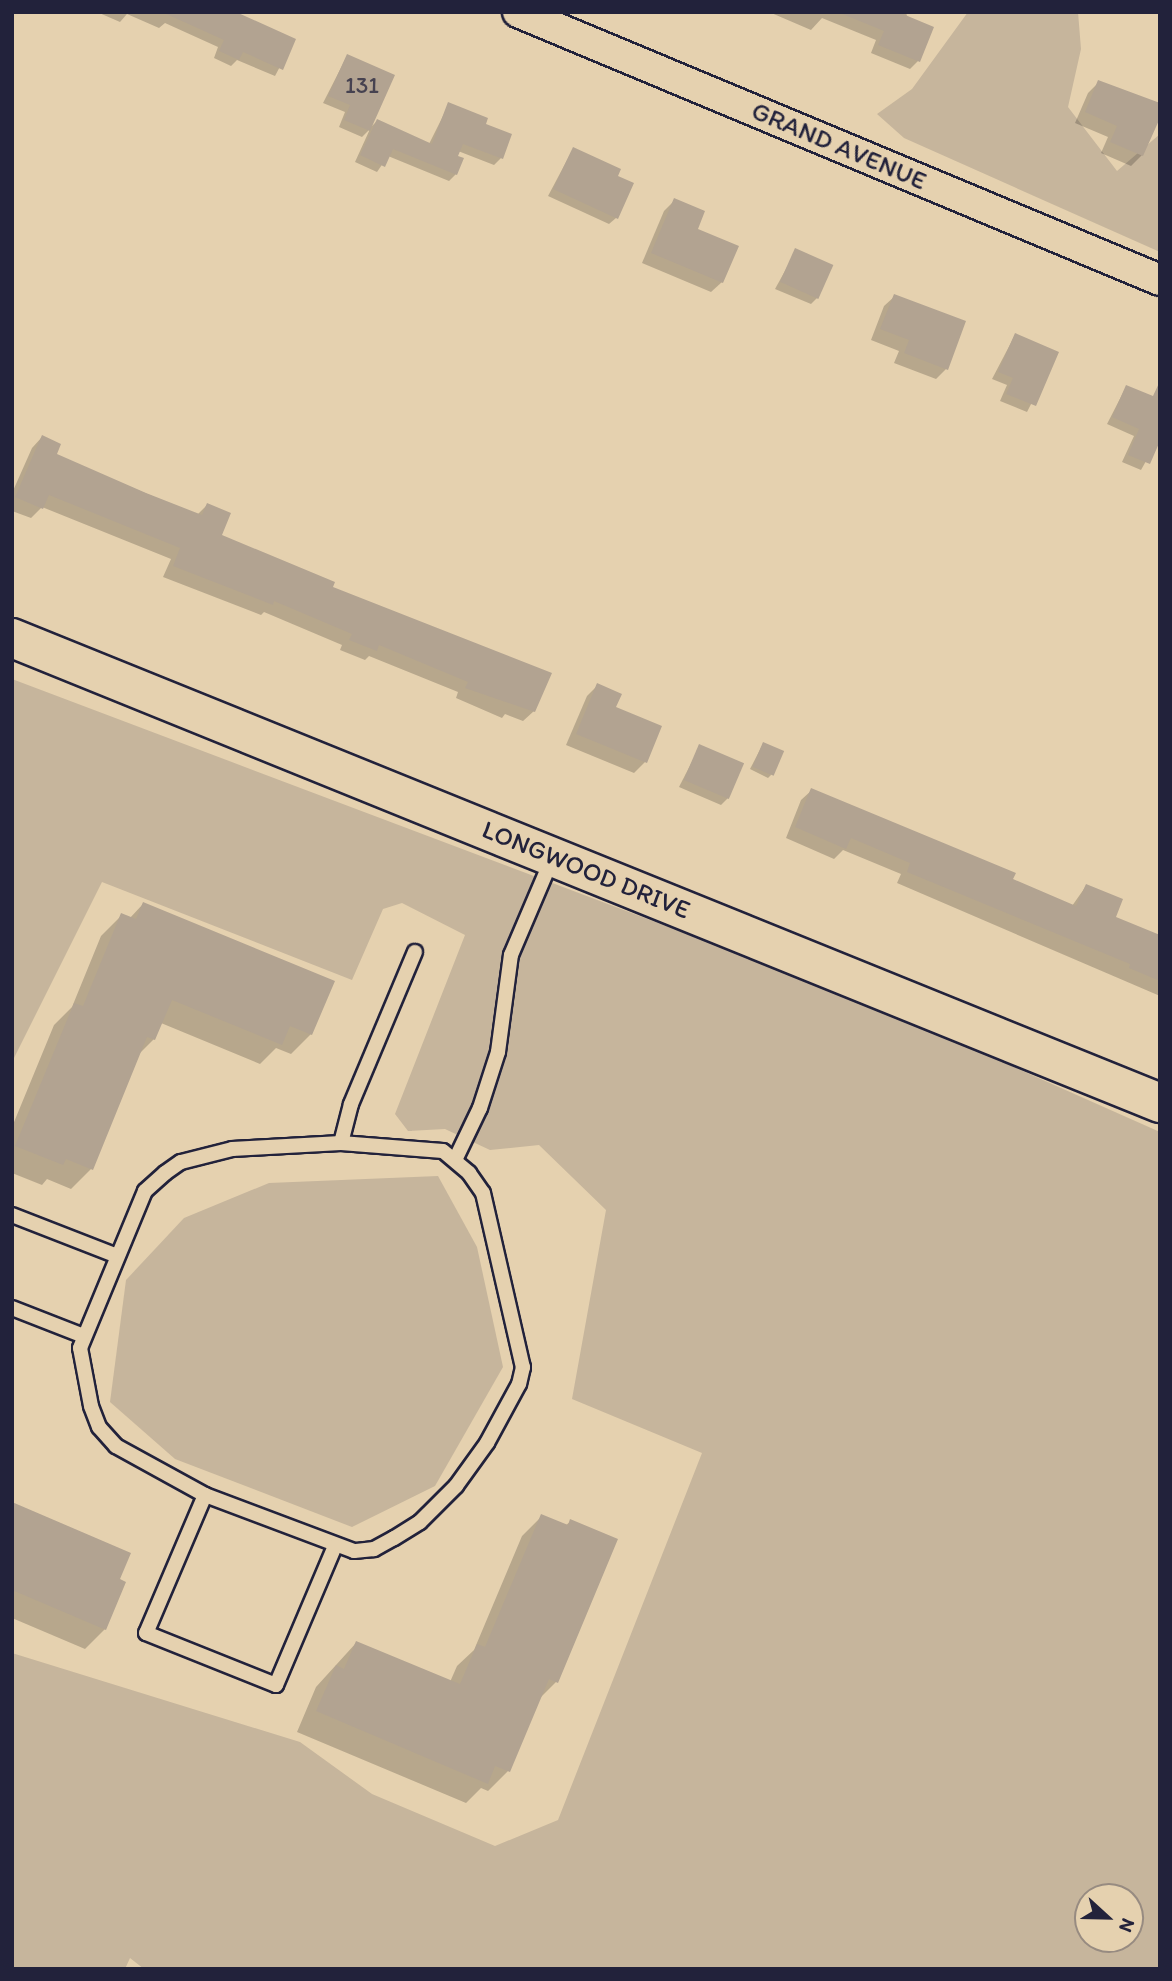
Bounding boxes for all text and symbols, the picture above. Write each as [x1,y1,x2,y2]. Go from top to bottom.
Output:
house number: 131 [345,71,379,99]
street label: GRAND AVENUE [747,95,931,197]
street label: LONGWOOD DRIVE [477,814,695,926]
north arrow [1074,1883,1144,1953]
text: N [1114,1915,1140,1936]

